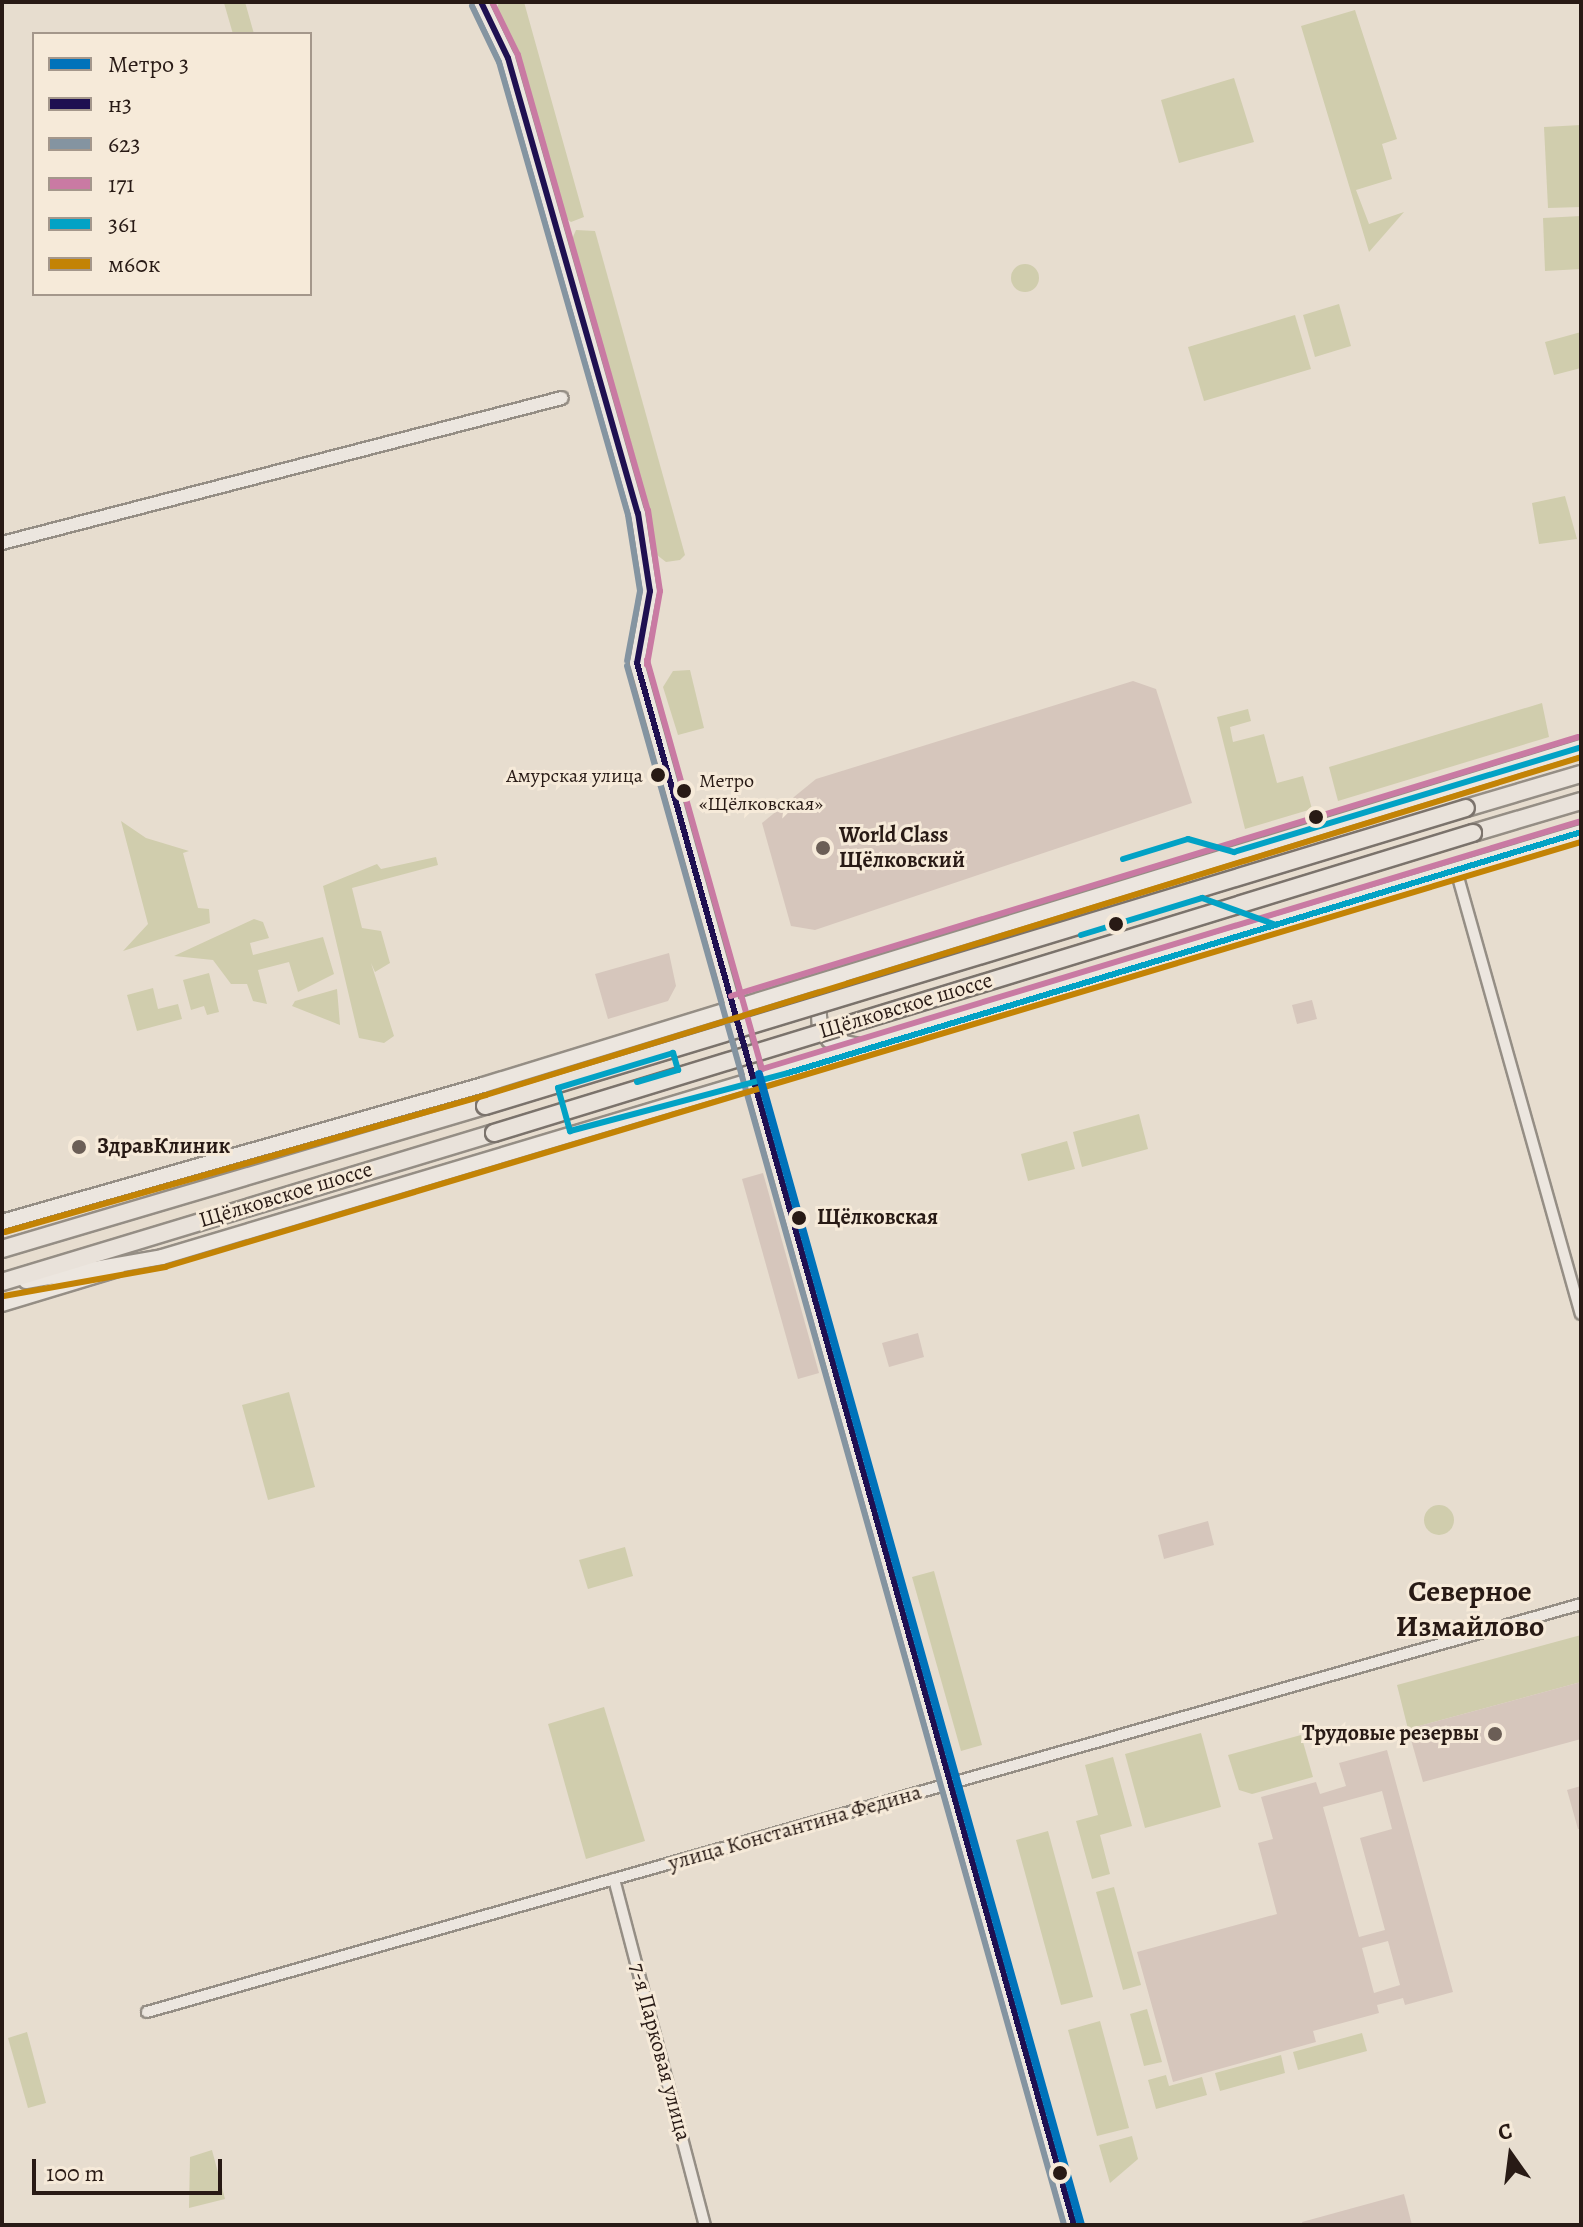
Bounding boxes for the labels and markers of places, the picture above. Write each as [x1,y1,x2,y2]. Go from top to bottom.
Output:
place label: Амурская улица [506,763,643,787]
marker: Амурская улица [650,767,666,783]
place label: Метро «Щёлковская» [699,768,823,815]
marker: Метро «Щёлковская» [676,783,692,799]
unlabelled marker [1308,809,1324,825]
place label: World Class Щёлковский [839,822,965,874]
marker: World Class Щёлковский [814,839,832,857]
unlabelled marker [1108,916,1124,932]
place label: ЗдравКлиник [97,1134,230,1160]
marker: ЗдравКлиник [68,1136,90,1158]
place label: Щёлковская [817,1205,938,1231]
marker: Щёлковская [788,1207,810,1229]
place label: Трудовые резервы [1302,1721,1479,1747]
marker: Трудовые резервы [1486,1725,1504,1743]
unlabelled marker [1052,2165,1068,2181]

